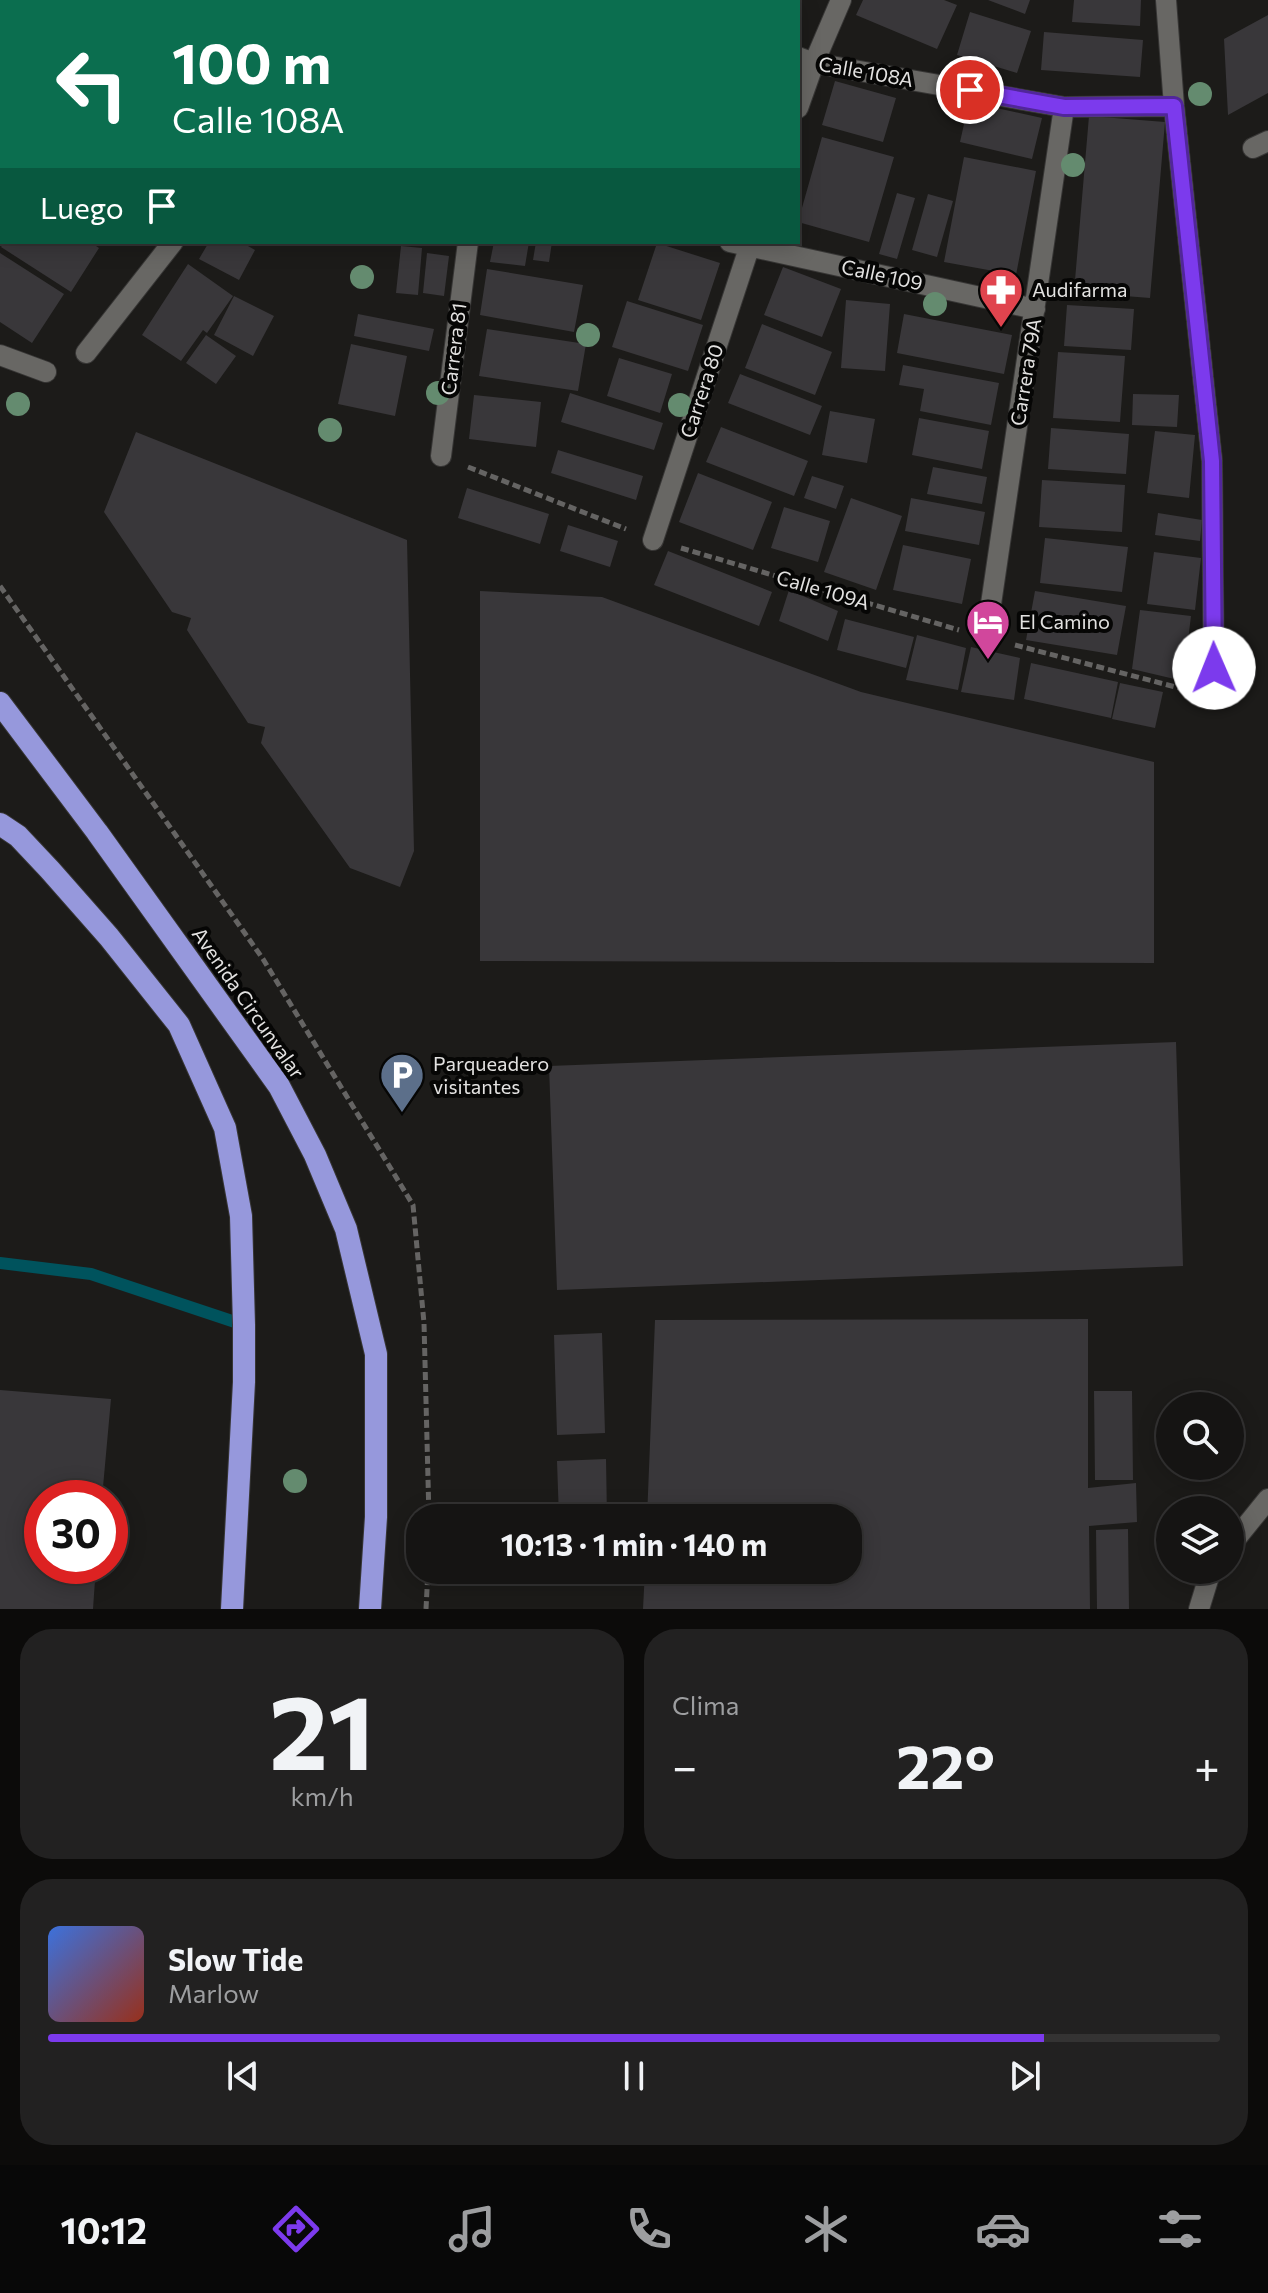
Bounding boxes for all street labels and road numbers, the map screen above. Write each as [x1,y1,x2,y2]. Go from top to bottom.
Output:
street label: Calle 108A [817,51,916,91]
street label: Calle 109 [839,254,925,294]
street label: Carrera 81 [435,301,471,397]
street label: Carrera 79A [1005,316,1045,427]
street label: Carrera 80 [675,341,728,441]
street label: Calle 109A [774,564,873,614]
street label: Avenida Circunvalar [188,922,310,1083]

